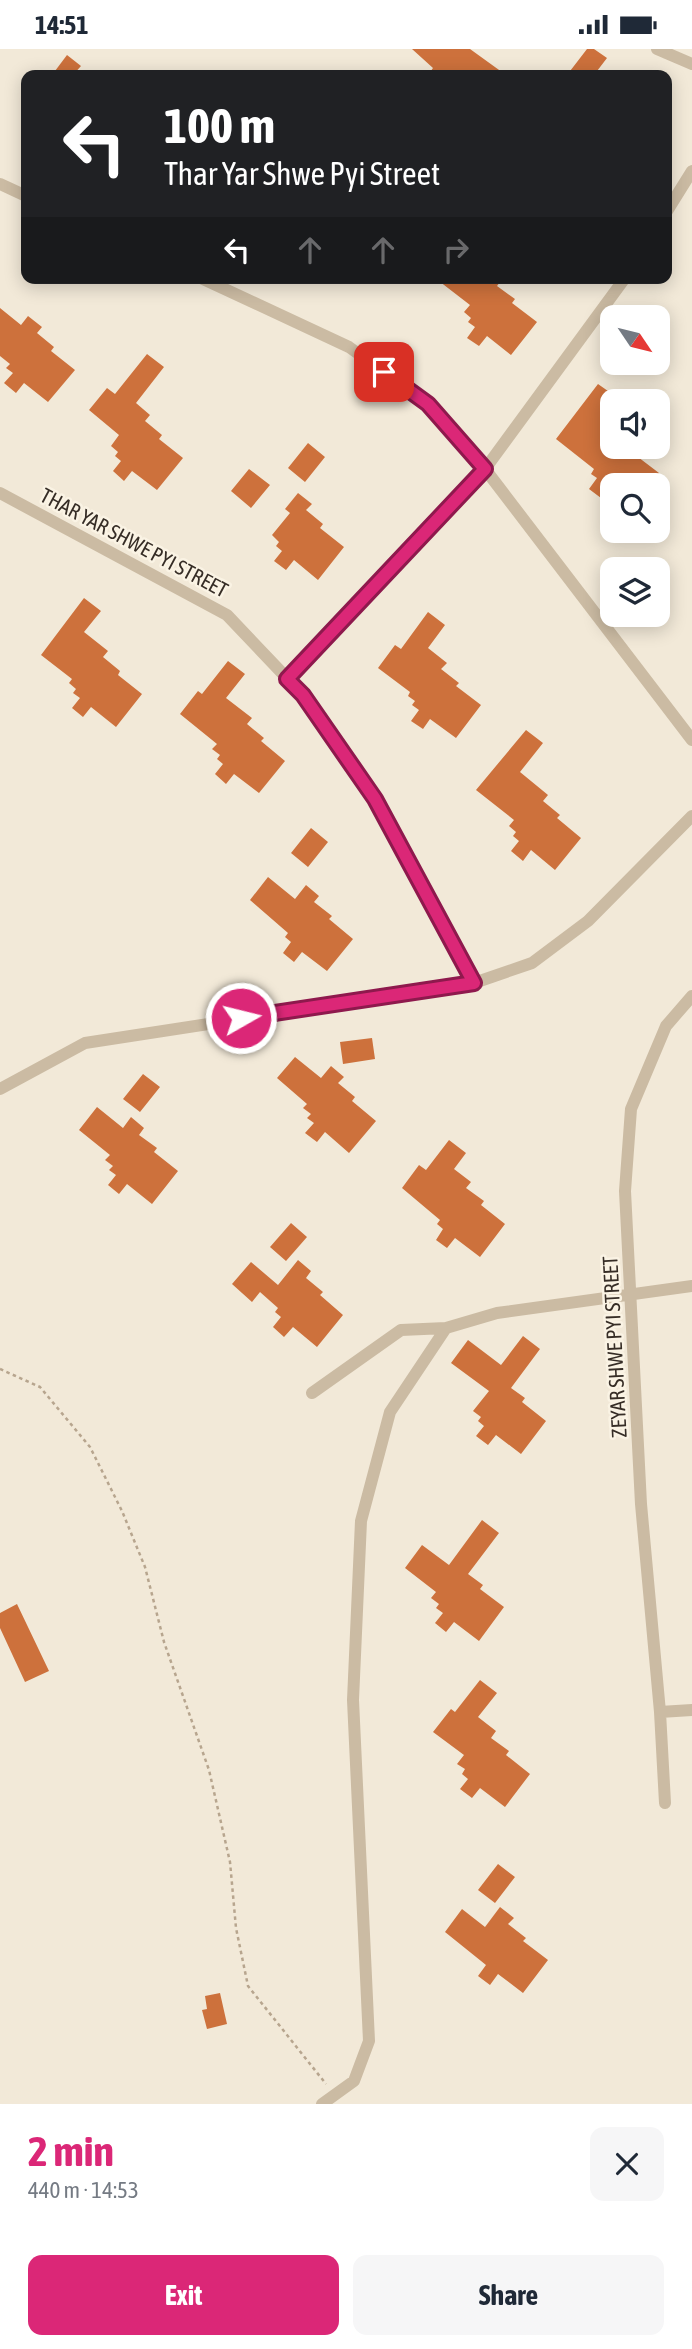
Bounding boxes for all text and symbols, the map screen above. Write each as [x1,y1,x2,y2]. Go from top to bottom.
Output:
text: 14:51 [35,10,89,40]
text: 100 m [164,97,275,153]
icon: left [49,98,140,189]
text: Thar Yar Shwe Pyi Street [164,155,440,192]
icon: left [218,231,256,269]
icon: ahead [291,231,329,269]
icon: ahead [364,231,402,269]
icon: right [437,231,475,269]
north arrow [600,305,670,375]
map controls [600,305,670,627]
pin [354,342,414,402]
icon: arrive [365,353,403,391]
button: sound [600,389,670,459]
button: search [600,473,670,543]
street label: THAR YAR SHWE PYI STREET [37,483,232,602]
button: layers [600,557,670,627]
position arrow [204,981,278,1055]
street label: ZEYAR SHWE PYI STREET [597,1256,631,1439]
text: 2 min [28,2127,114,2175]
button: close [590,2127,664,2201]
text: 440 m · 14:53 [28,2177,139,2203]
button: Exit [28,2255,339,2335]
button: Share [353,2255,664,2335]

